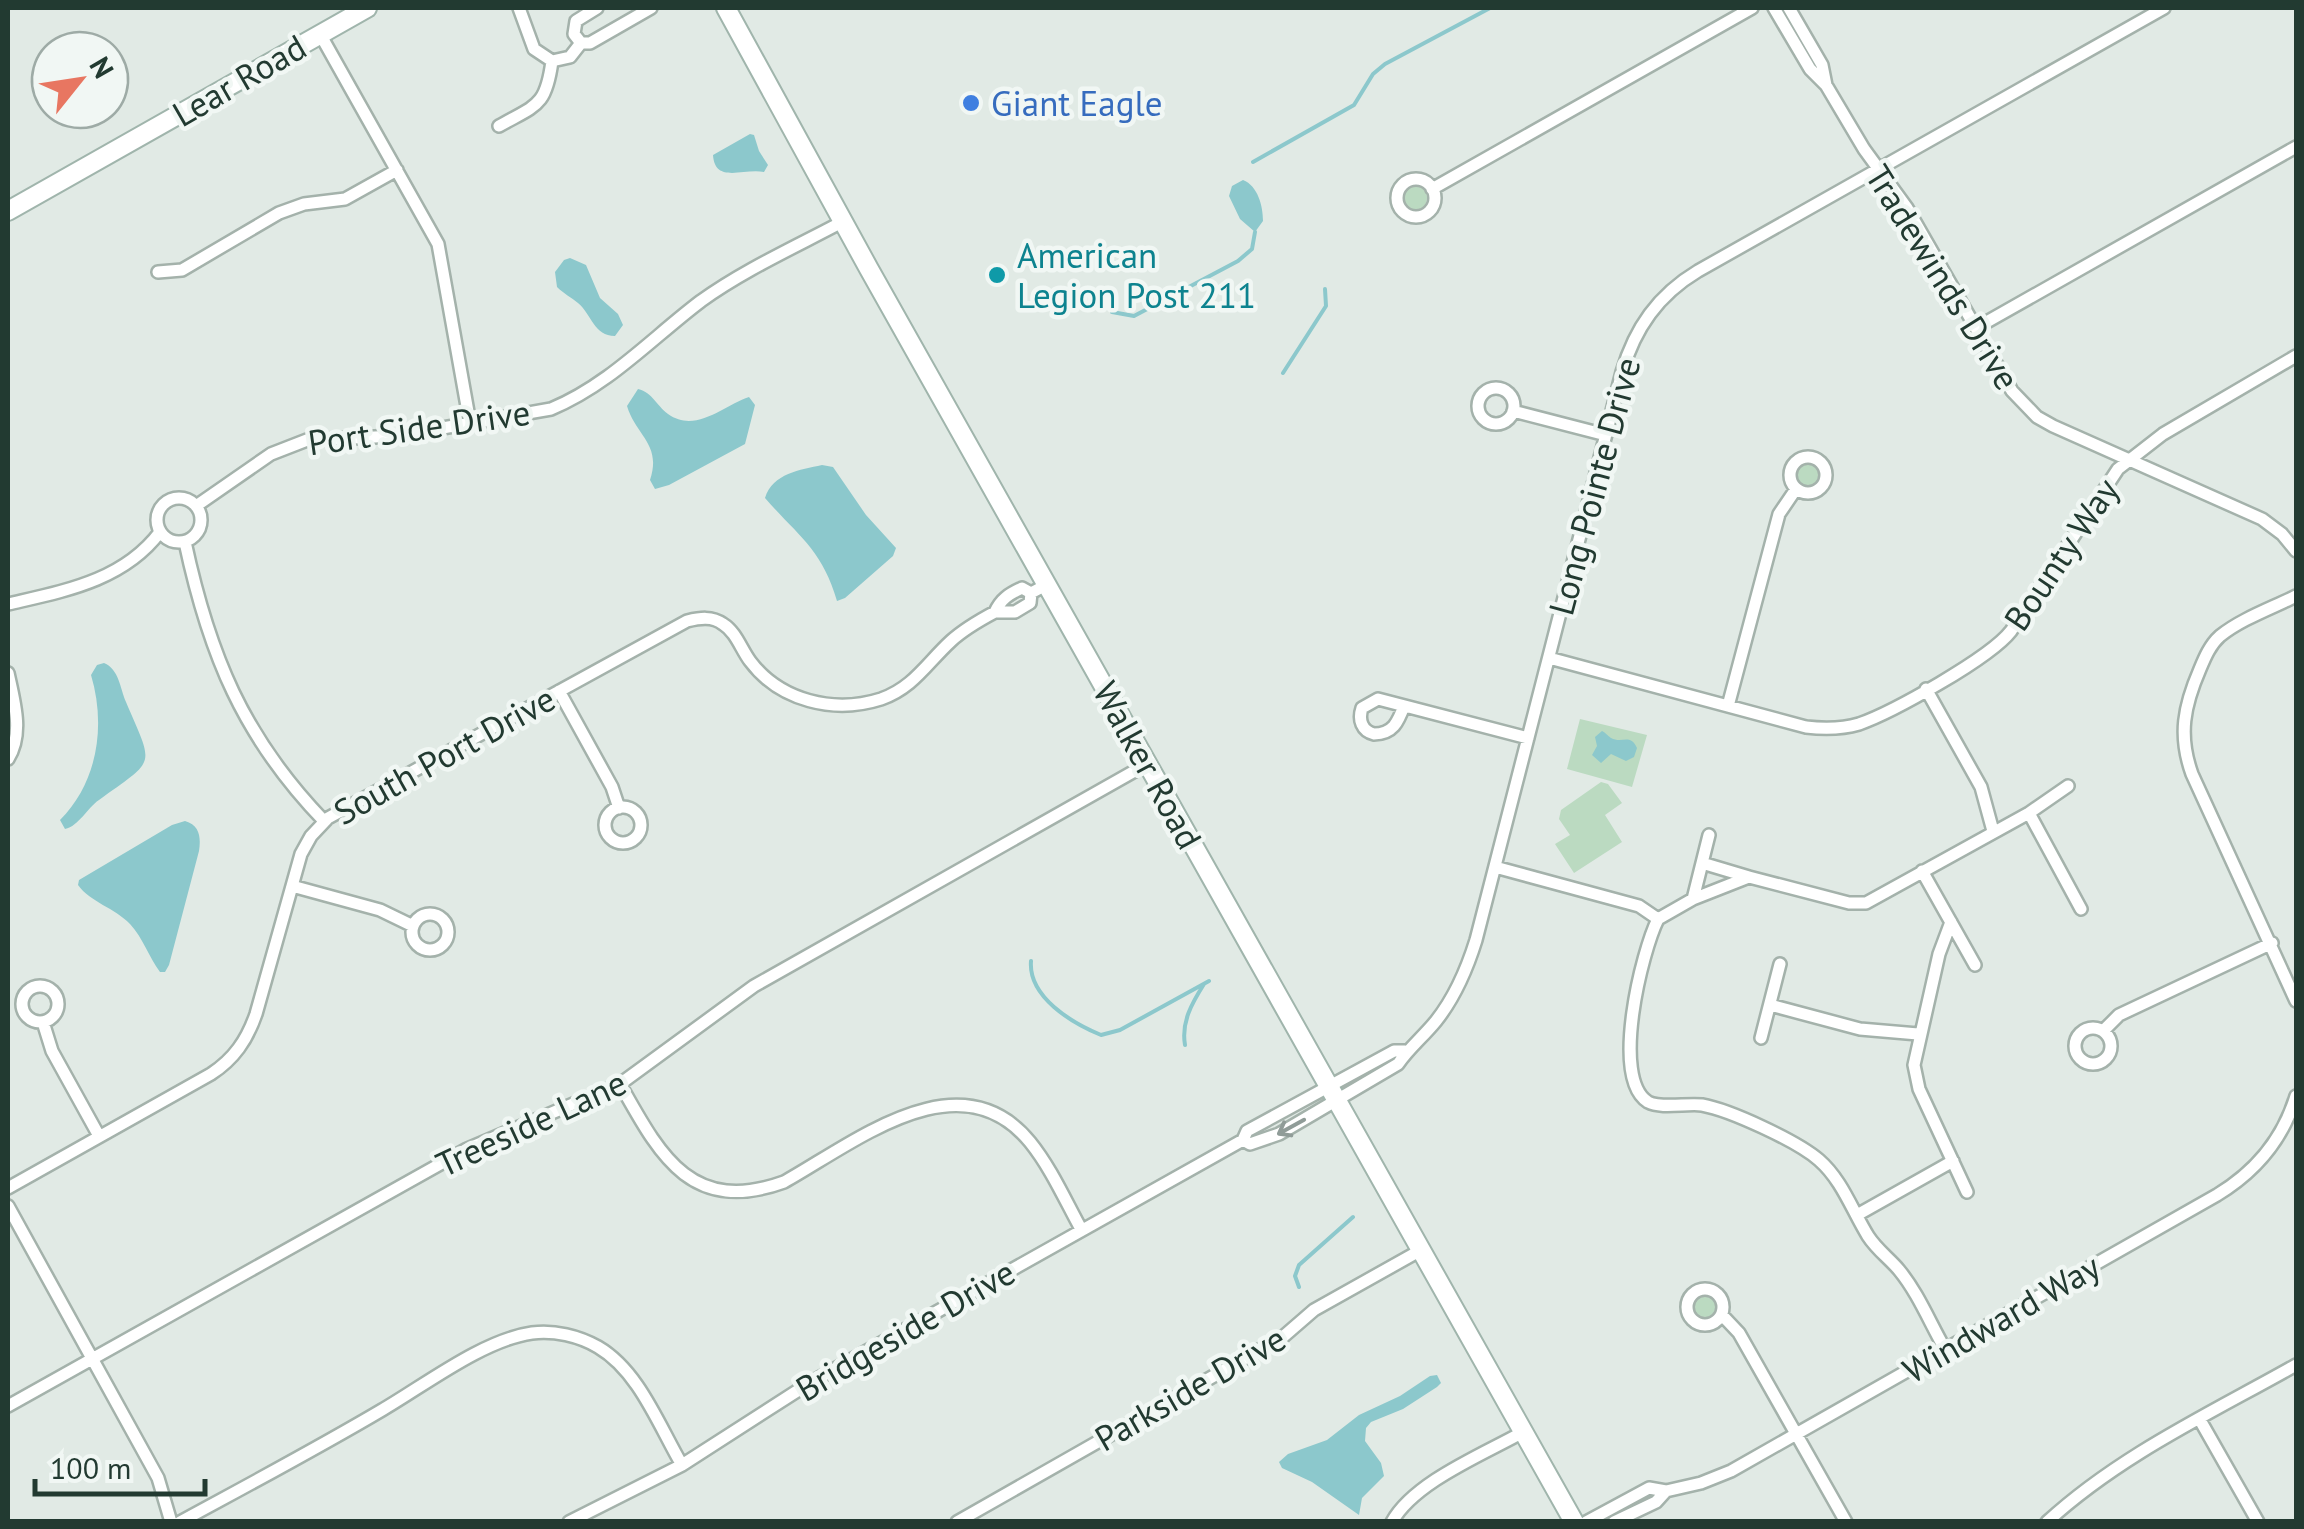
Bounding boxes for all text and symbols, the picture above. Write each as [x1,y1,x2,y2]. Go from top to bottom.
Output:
street label: Lear Road [164,23,314,137]
north arrow [30,30,130,130]
text: N [81,50,123,84]
place label: Giant Eagle [991,80,1162,126]
marker: Giant Eagle [960,92,982,114]
street label: Tradewinds Drive [1855,156,2031,398]
place label: American Legion Post 211 [1017,232,1256,318]
marker: American Legion Post 211 [986,264,1008,286]
street label: Long Pointe Drive [1538,352,1650,620]
street label: Port Side Drive [305,389,533,465]
street label: Bounty Way [1993,469,2129,639]
street label: Walker Road [1083,673,1213,857]
street label: South Port Drive [325,675,563,835]
street label: Treeside Lane [429,1059,633,1187]
one-way arrow [1277,1117,1307,1137]
street label: Windward Way [1894,1243,2108,1393]
street label: Bridgeside Drive [787,1249,1023,1411]
street label: Parkside Drive [1086,1315,1294,1461]
scale bar [35,1434,205,1496]
text: 100 m [50,1448,131,1487]

